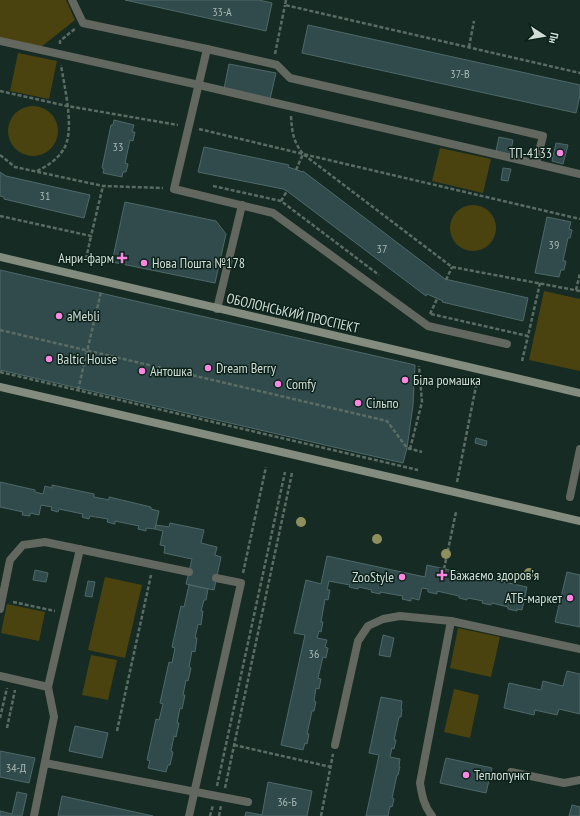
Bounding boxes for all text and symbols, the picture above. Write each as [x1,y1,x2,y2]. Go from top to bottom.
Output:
house number: 33-А [212,4,232,19]
north arrow [524,16,564,56]
text: Пн [546,31,562,45]
house number: 37-В [450,66,470,81]
house number: 33 [113,139,123,154]
place label: ТП-4133 [509,144,552,162]
marker: ТП-4133 [555,148,565,158]
house number: 31 [40,188,50,203]
house number: 39 [549,237,559,252]
house number: 37 [377,241,387,256]
place label: Анри-фарм [58,249,114,267]
marker: Анри-фарм [117,253,127,263]
place label: Нова Пошта №178 [152,254,245,272]
marker: Нова Пошта №178 [139,258,149,268]
street label: ОБОЛОНСЬКИЙ ПРОСПЕКТ [225,289,362,337]
place label: aMebli [67,307,100,325]
marker: aMebli [54,311,64,321]
place label: Baltic House [57,350,117,368]
marker: Baltic House [44,354,54,364]
place label: Dream Berry [216,359,277,377]
place label: Антошка [150,362,192,380]
marker: Dream Berry [203,363,213,373]
marker: Антошка [137,366,147,376]
place label: Біла ромашка [413,371,481,389]
place label: Comfy [286,375,317,393]
marker: Біла ромашка [400,375,410,385]
marker: Comfy [273,379,283,389]
place label: Сільпо [366,394,399,412]
marker: Сільпо [353,398,363,408]
place label: Бажаємо здоровʼя [450,566,539,584]
place label: ZooStyle [352,568,394,586]
marker: Бажаємо здоровʼя [437,570,447,580]
marker: ZooStyle [397,572,407,582]
place label: АТБ-маркет [505,589,563,607]
marker: АТБ-маркет [565,593,575,603]
house number: 36 [309,646,319,661]
house number: 34-Д [6,760,27,775]
place label: Теплопункт [474,766,530,784]
marker: Теплопункт [461,770,471,780]
house number: 36-Б [277,794,297,809]

